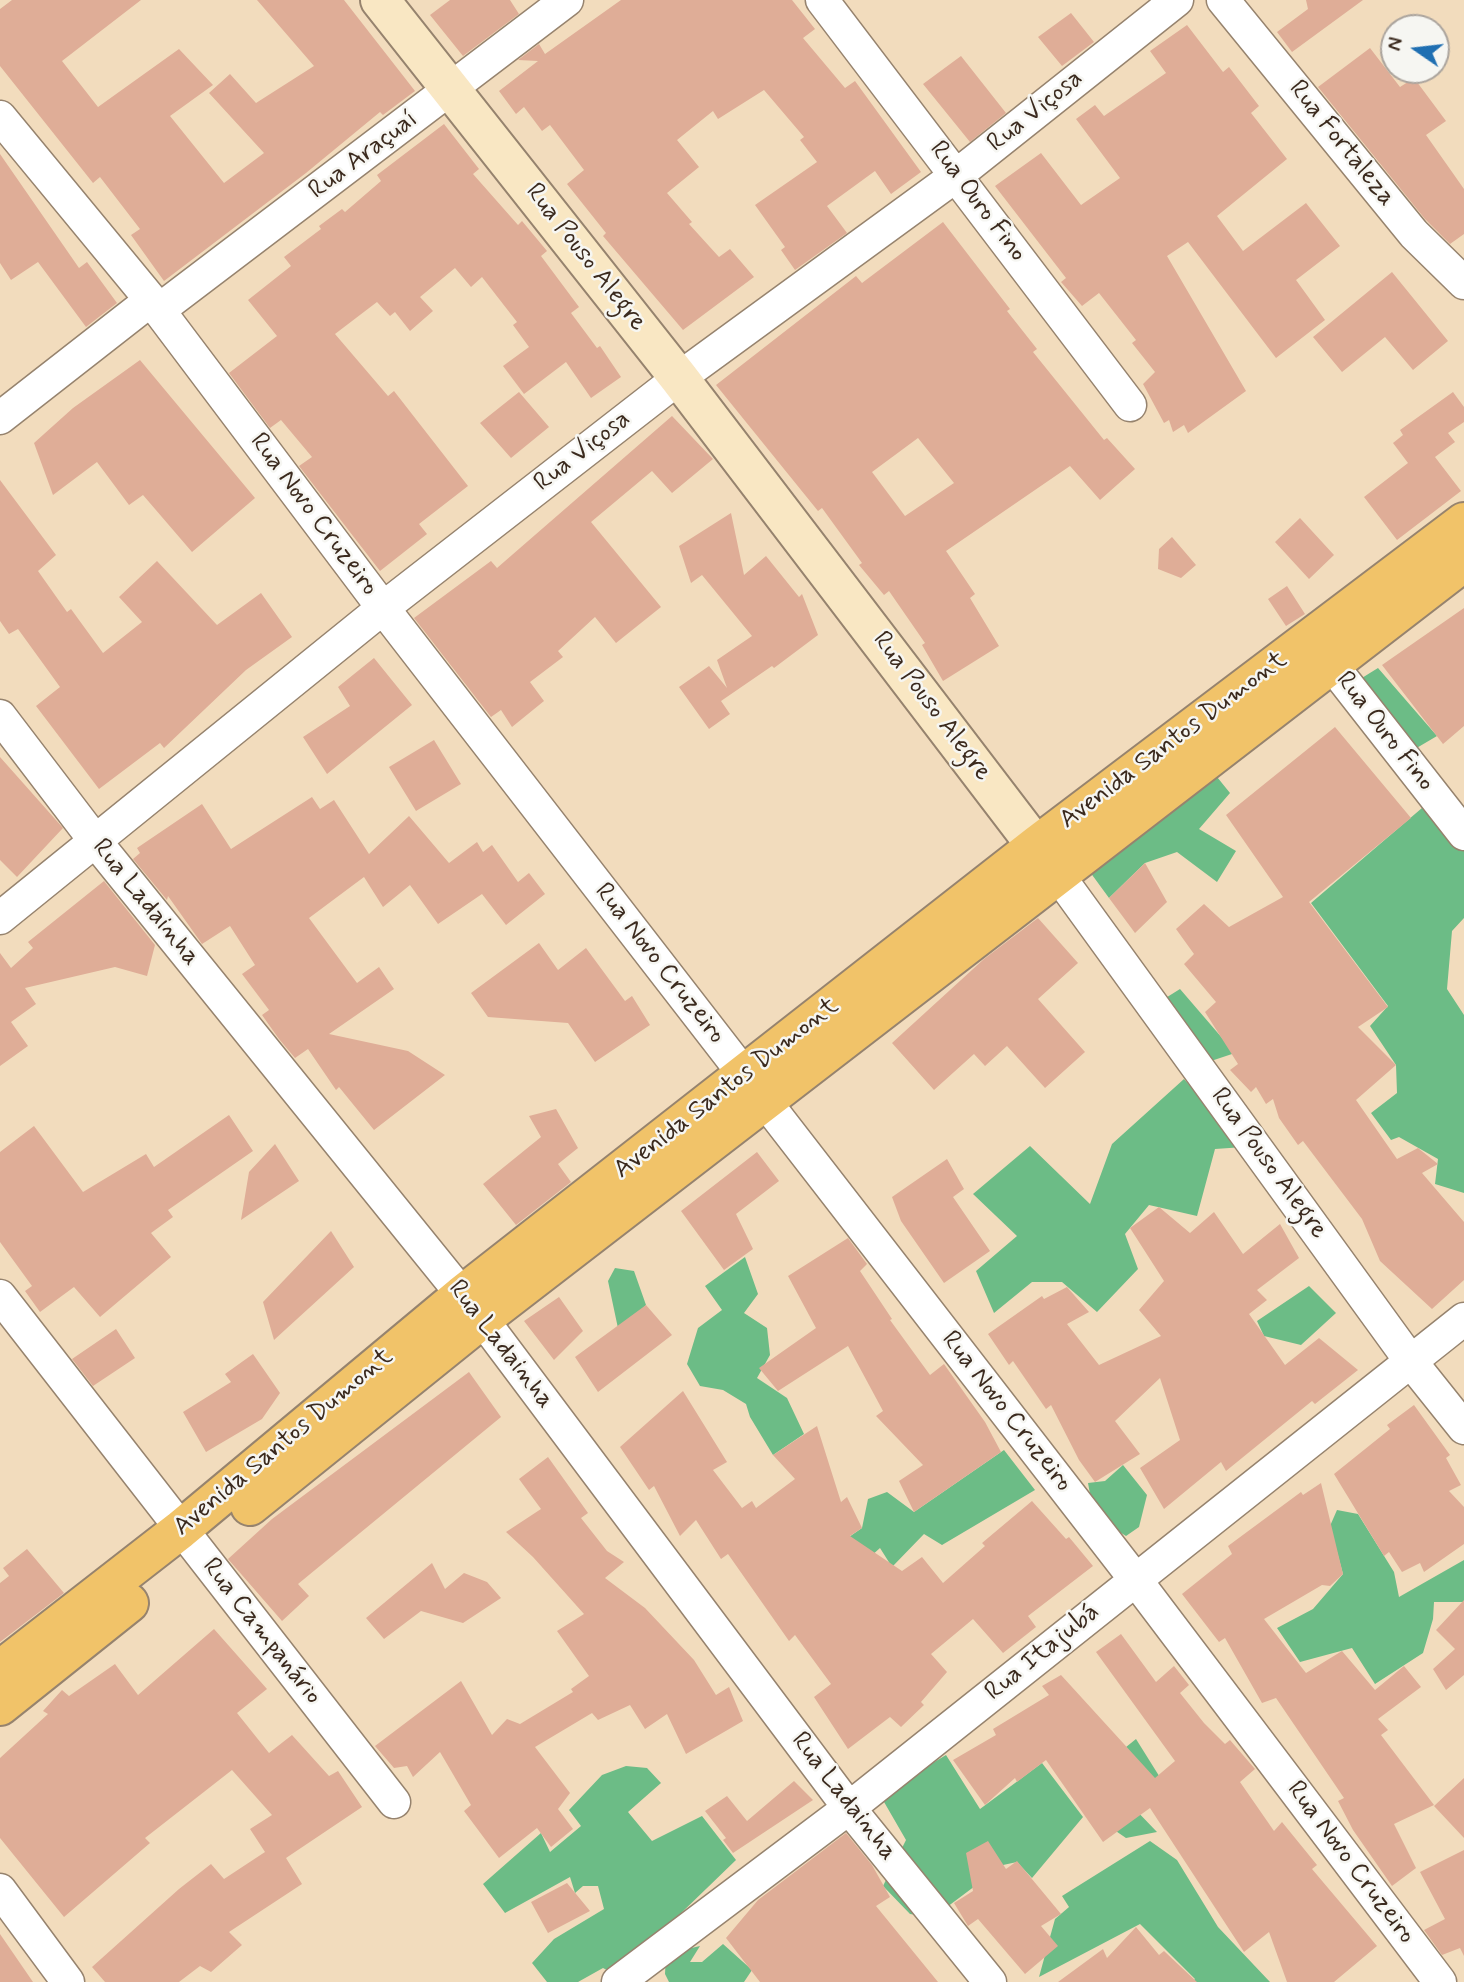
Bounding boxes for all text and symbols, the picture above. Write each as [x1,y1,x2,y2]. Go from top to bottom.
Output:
north arrow [1380,14,1450,84]
text: N [1382,35,1410,53]
street label: Rua Viçosa [982,64,1090,160]
street label: Rua Fortaleza [1281,75,1401,213]
street label: Rua Araçuaí [303,105,425,207]
street label: Rua Ouro Fino [921,135,1033,269]
street label: Rua Pouso Alegre [518,178,652,338]
street label: Rua Viçosa [528,405,638,499]
street label: Rua Novo Cruzeiro [242,428,384,602]
street label: Rua Pouso Alegre [865,626,997,788]
street label: Avenida Santos Dumont [1054,645,1294,837]
street label: Rua Ouro Fino [1328,666,1440,798]
street label: Rua Ladainha [84,833,206,973]
street label: Rua Novo Cruzeiro [587,877,731,1051]
street label: Avenida Santos Dumont [608,992,846,1186]
street label: Rua Pouso Alegre [1203,1082,1333,1246]
street label: Rua Ladainha [440,1275,560,1415]
street label: Rua Novo Cruzeiro [934,1325,1078,1499]
street label: Avenida Santos Dumont [168,1342,400,1544]
street label: Rua Campanário [194,1553,328,1711]
street label: Rua Itajubá [979,1597,1107,1709]
street label: Rua Ladainha [783,1727,903,1867]
street label: Rua Novo Cruzeiro [1279,1776,1421,1950]

